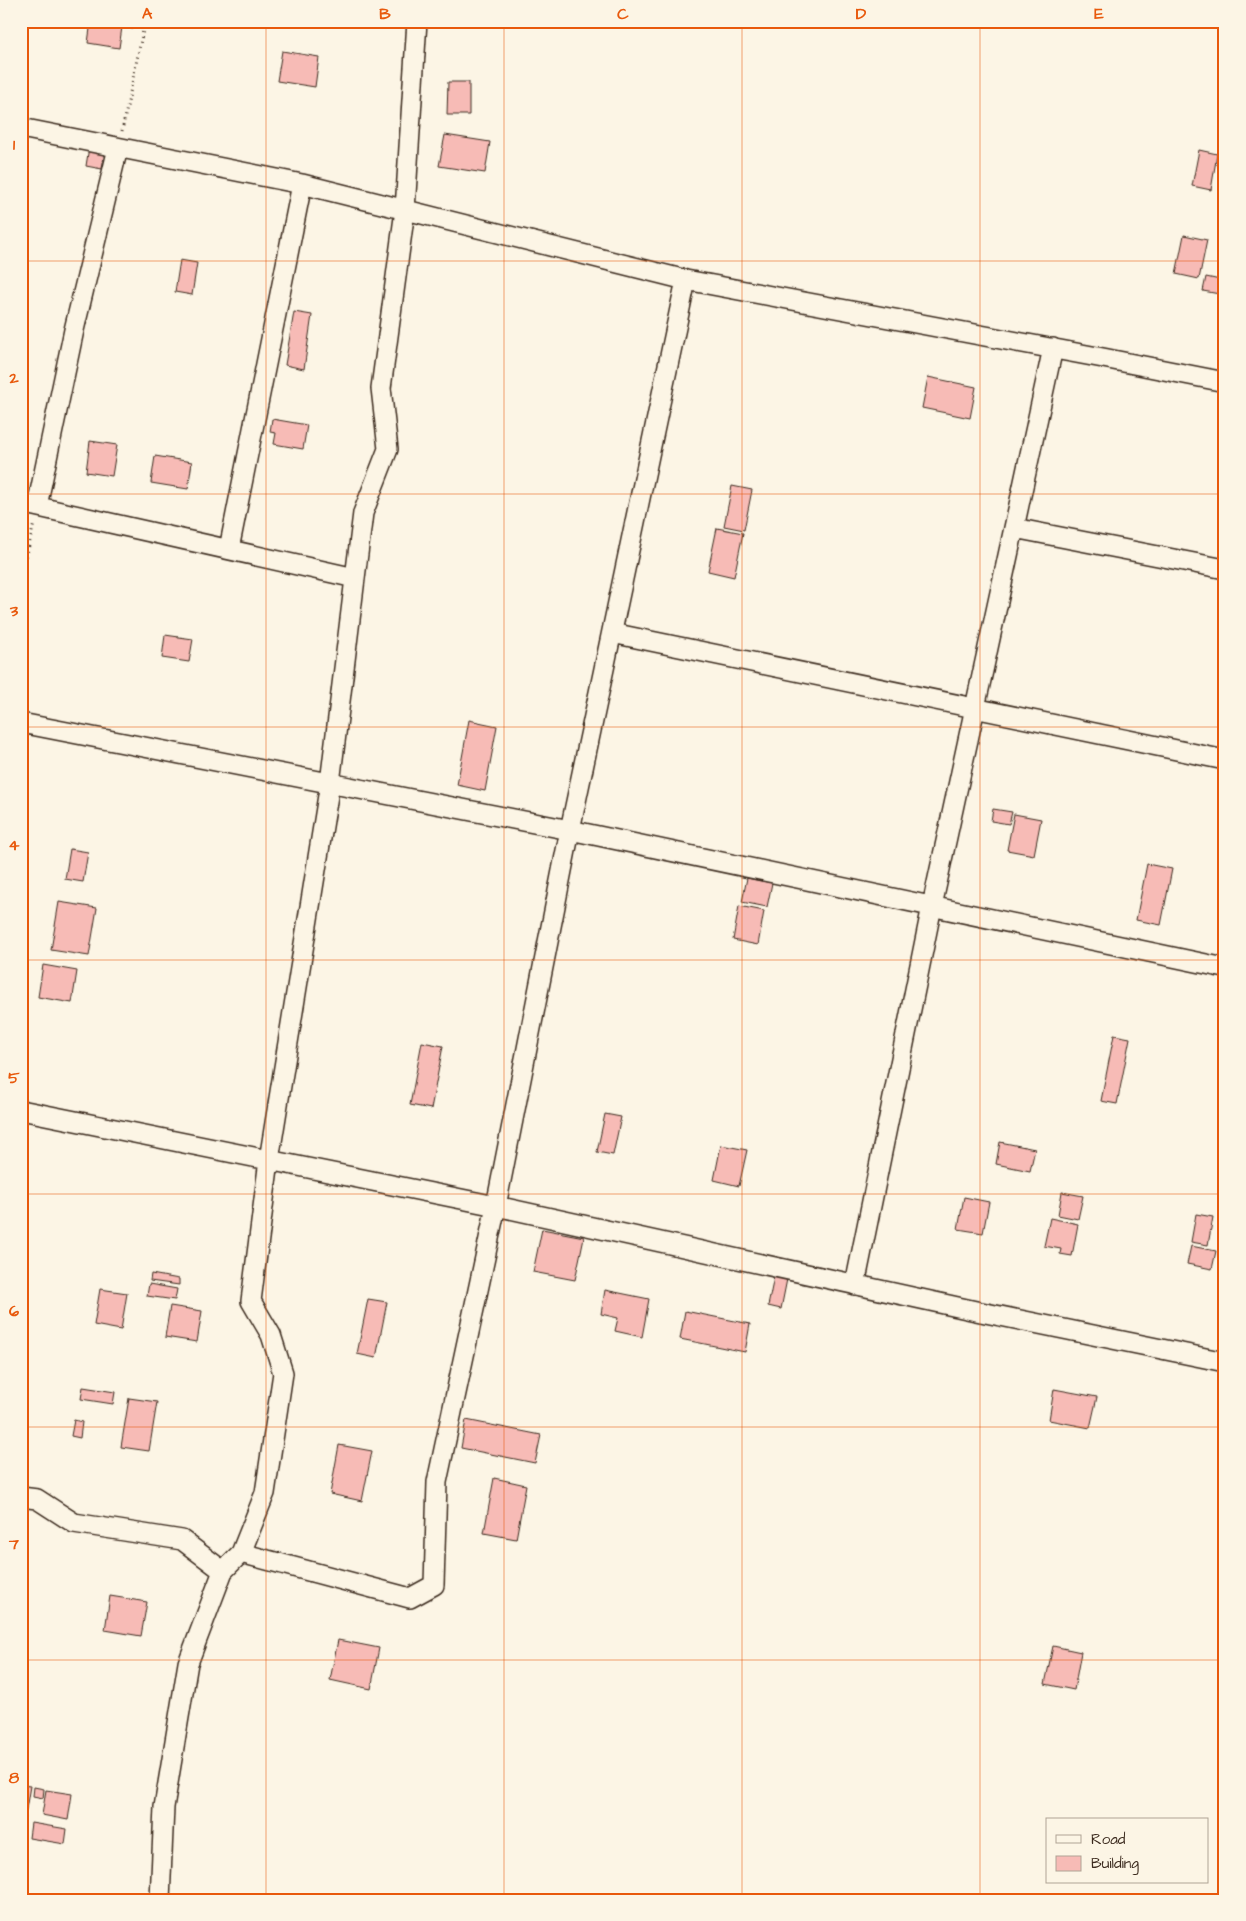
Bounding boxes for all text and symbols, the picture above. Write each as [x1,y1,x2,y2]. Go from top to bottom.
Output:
text: A [142,3,153,25]
text: B [379,3,391,25]
text: C [617,3,629,25]
text: D [856,3,867,25]
text: E [1094,3,1104,25]
text: 1 [13,134,16,156]
text: 2 [8,367,19,389]
text: 3 [9,600,19,622]
text: 4 [9,834,20,856]
text: 5 [8,1067,20,1089]
text: 6 [9,1300,19,1322]
text: 7 [8,1533,19,1555]
text: 8 [9,1767,20,1789]
legend [1046,1818,1208,1884]
text: Road [1091,1829,1126,1850]
text: Building [1091,1853,1139,1875]

